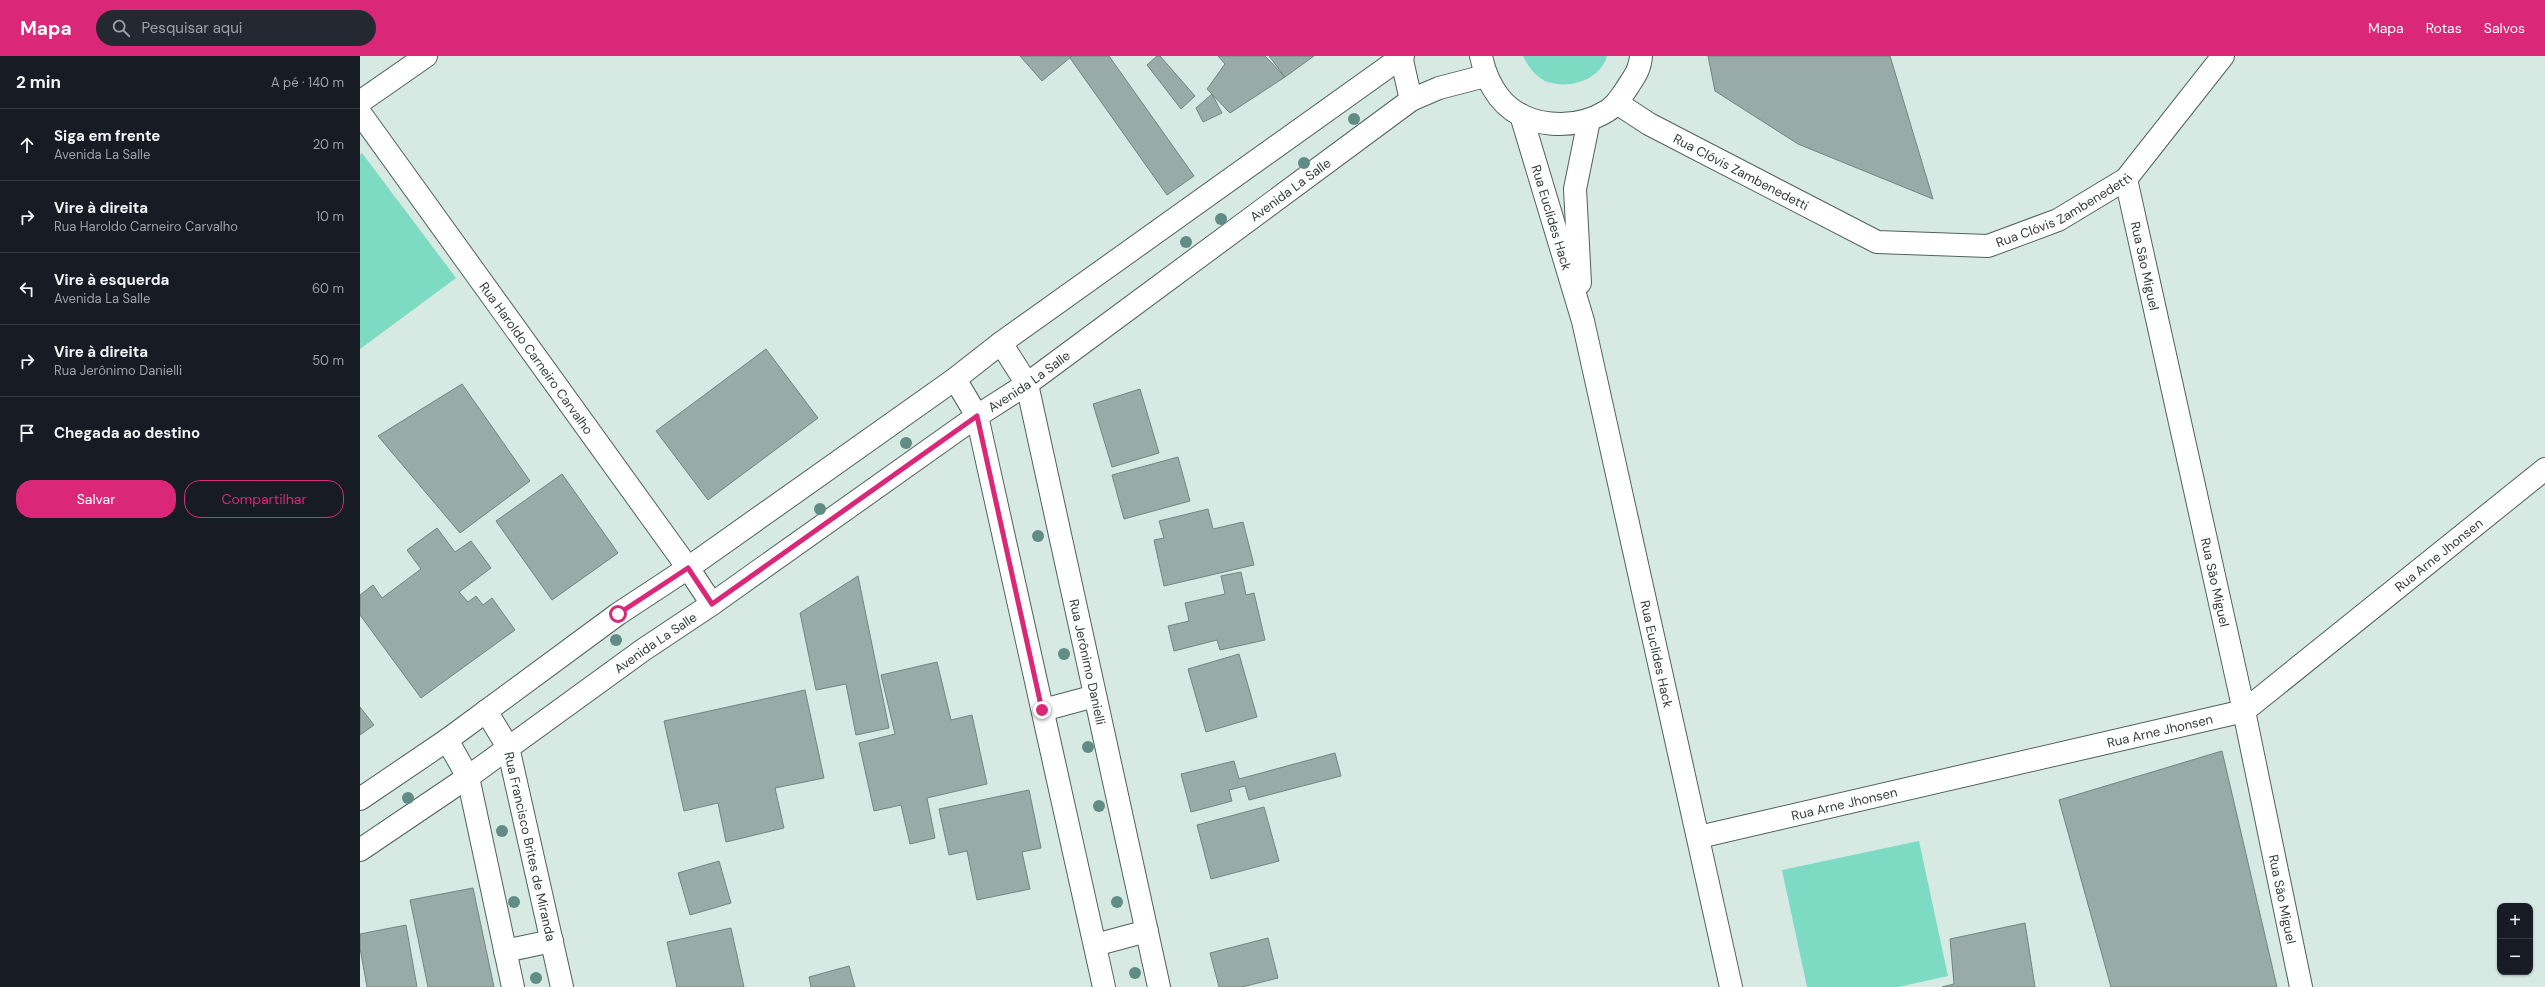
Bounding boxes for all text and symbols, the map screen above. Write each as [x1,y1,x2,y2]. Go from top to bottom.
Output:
search box [96,10,376,46]
text: Mapa [20,16,72,41]
icon: search [110,17,132,39]
text: Pesquisar aqui [142,18,242,38]
text: Mapa [2368,19,2404,37]
text: Rotas [2426,19,2462,37]
text: Salvos [2484,19,2525,37]
text: 2 min [16,71,61,93]
text: A pé · 140 m [271,74,344,91]
text: Siga em frente [54,126,160,146]
street label: Rua Clóvis Zambenedetti [1671,130,1812,214]
icon: ahead [16,134,38,156]
text: 20 m [313,136,344,153]
text: Avenida La Salle [54,146,150,163]
street label: Avenida La Salle [1246,154,1334,225]
street label: Rua Euclides Hack [1528,163,1576,273]
street label: Rua Clóvis Zambenedetti [1993,170,2136,251]
text: Vire à direita [54,198,148,218]
icon: right [16,206,38,228]
text: 10 m [316,208,344,225]
text: Rua Haroldo Carneiro Carvalho [54,218,238,235]
street label: Rua São Miguel [2127,220,2163,312]
text: Vire à esquerda [54,270,169,290]
icon: left [16,278,38,300]
street label: Rua Haroldo Carneiro Carvalho [476,278,597,438]
text: 60 m [312,280,344,297]
text: Avenida La Salle [54,290,150,307]
text: Vire à direita [54,342,148,362]
street label: Avenida La Salle [985,347,1073,415]
icon: right [16,350,38,372]
text: 50 m [312,352,344,369]
text: Rua Jerônimo Danielli [54,362,182,379]
icon: arrive [16,422,38,444]
text: Chegada ao destino [54,423,200,443]
button: Salvar [16,480,176,518]
button: Compartilhar [184,480,344,518]
street label: Rua Arne Jhonsen [2391,514,2486,595]
street label: Rua São Miguel [2197,536,2234,628]
street label: Rua Jerônimo Danielli [1066,597,1110,726]
street label: Rua Euclides Hack [1637,598,1677,709]
route start [609,605,627,623]
street label: Avenida La Salle [611,608,700,677]
route end [1033,701,1051,719]
street label: Rua Arne Jhonsen [2105,710,2214,751]
street label: Rua Francisco Brites de Miranda [501,750,560,943]
street label: Rua Arne Jhonsen [1790,783,1899,824]
street label: Rua São Miguel [2265,853,2300,945]
map controls [2497,903,2533,975]
button: + [2497,903,2533,939]
button: − [2497,939,2533,975]

